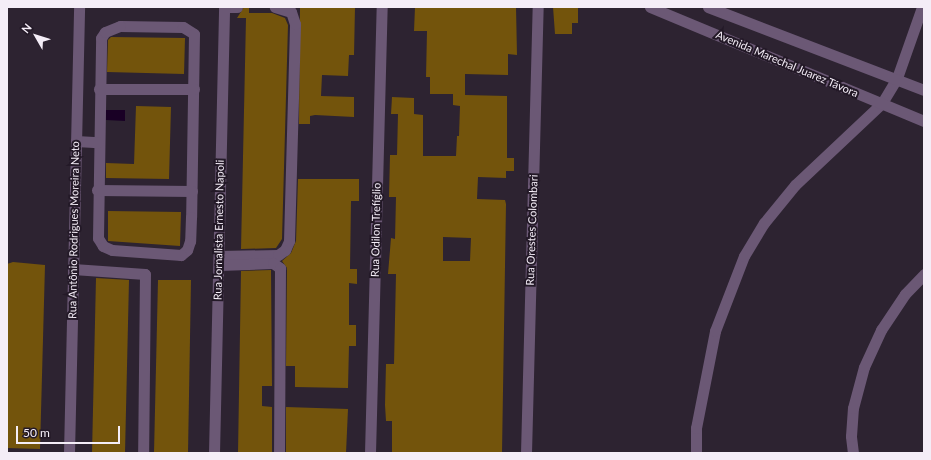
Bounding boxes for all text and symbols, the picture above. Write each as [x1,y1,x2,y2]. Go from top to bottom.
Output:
north arrow [16,16,56,56]
text: N [19,21,34,36]
street label: Avenida Marechal Juarez Távora [713,28,861,100]
street label: Rua Antônio Rodrigues Moreira Neto [66,141,82,319]
street label: Rua Jornalista Ernesto Napoli [211,159,227,301]
street label: Rua Orestes Colombari [523,174,541,286]
street label: Rua Odilon Trefíglio [369,183,383,277]
scale bar [18,418,122,444]
text: 50 m [23,425,50,440]

